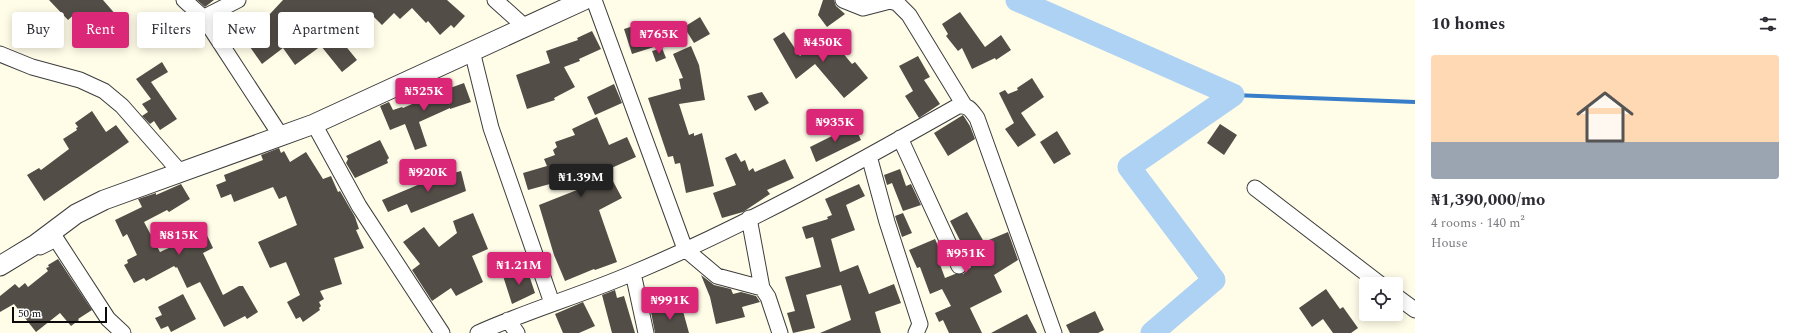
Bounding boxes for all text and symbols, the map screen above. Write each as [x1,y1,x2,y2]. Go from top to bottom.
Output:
text: 10 homes [1431,11,1505,37]
chip: Buy [12,12,64,48]
chip: Rent [72,12,129,48]
chip: Filters [137,12,205,48]
chip: New [213,12,270,48]
chip: Apartment [278,12,374,48]
icon: filters [1757,13,1779,35]
pin: ₦765K [631,21,687,55]
text: ₦765K [639,24,679,44]
pin: ₦450K [795,29,851,63]
text: ₦450K [803,32,843,52]
pin: ₦525K [396,78,452,112]
text: ₦525K [404,81,444,101]
icon: home [1569,81,1641,153]
pin: ₦935K [807,109,863,143]
text: ₦935K [815,112,855,132]
pin: ₦920K [400,159,456,193]
text: ₦920K [408,162,448,182]
pin: ₦1.39M [548,164,614,198]
text: ₦1.39M [558,167,604,187]
text: ₦1,390,000/mo [1431,187,1545,213]
text: 4 rooms · 140 m² [1431,213,1525,233]
pin: ₦815K [151,222,207,256]
text: ₦815K [159,225,199,245]
text: House [1431,233,1468,253]
pin: ₦951K [938,240,994,274]
text: ₦951K [946,243,986,263]
pin: ₦1.21M [486,252,552,286]
text: ₦1.21M [496,255,542,275]
map controls [1359,277,1403,321]
button: locate [1359,277,1403,321]
pin: ₦991K [642,287,698,321]
text: ₦991K [650,290,690,310]
scale bar [12,305,107,324]
text: 50 m [18,305,41,322]

